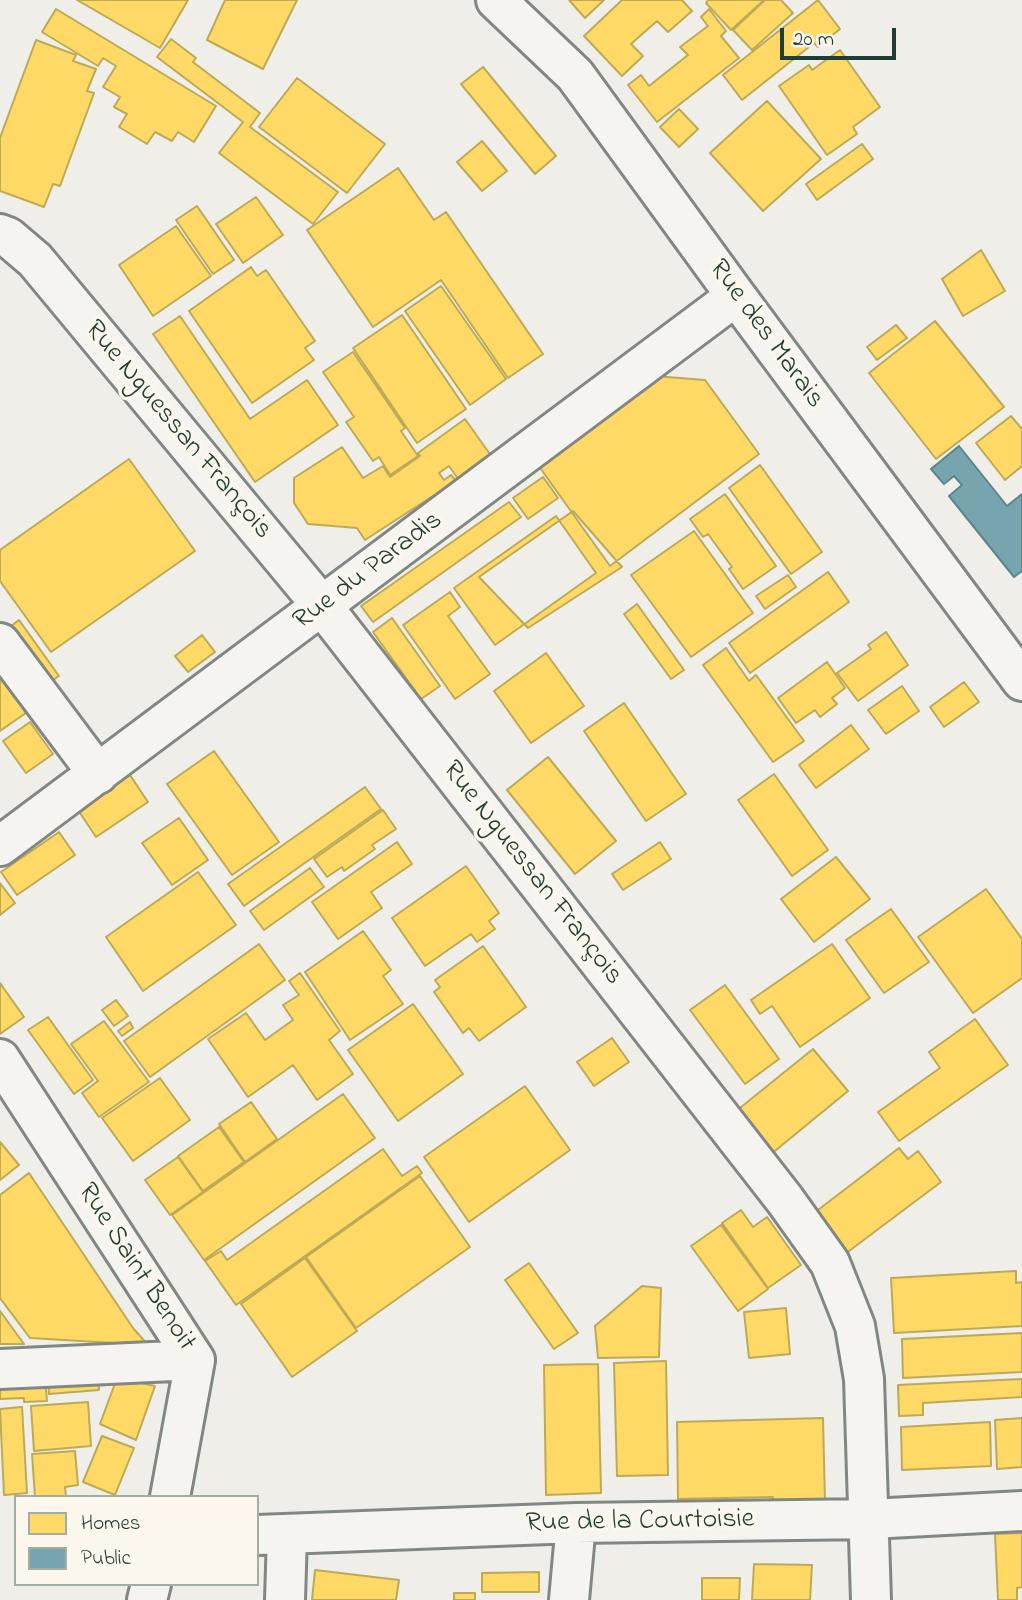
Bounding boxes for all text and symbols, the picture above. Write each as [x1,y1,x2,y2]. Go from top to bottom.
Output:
scale bar [784,14,900,58]
text: 20 m [793,25,834,55]
street label: Rue des Marais [700,254,830,416]
street label: Rue Nguessan François [76,315,278,547]
street label: Rue du Paradis [288,505,450,639]
street label: Rue Nguessan François [433,755,629,993]
street label: Rue Saint Benoit [68,1178,202,1358]
legend [14,1495,259,1586]
street label: Rue de la Courtoisie [525,1504,755,1542]
text: Homes [81,1509,141,1539]
text: Public [81,1544,131,1574]

